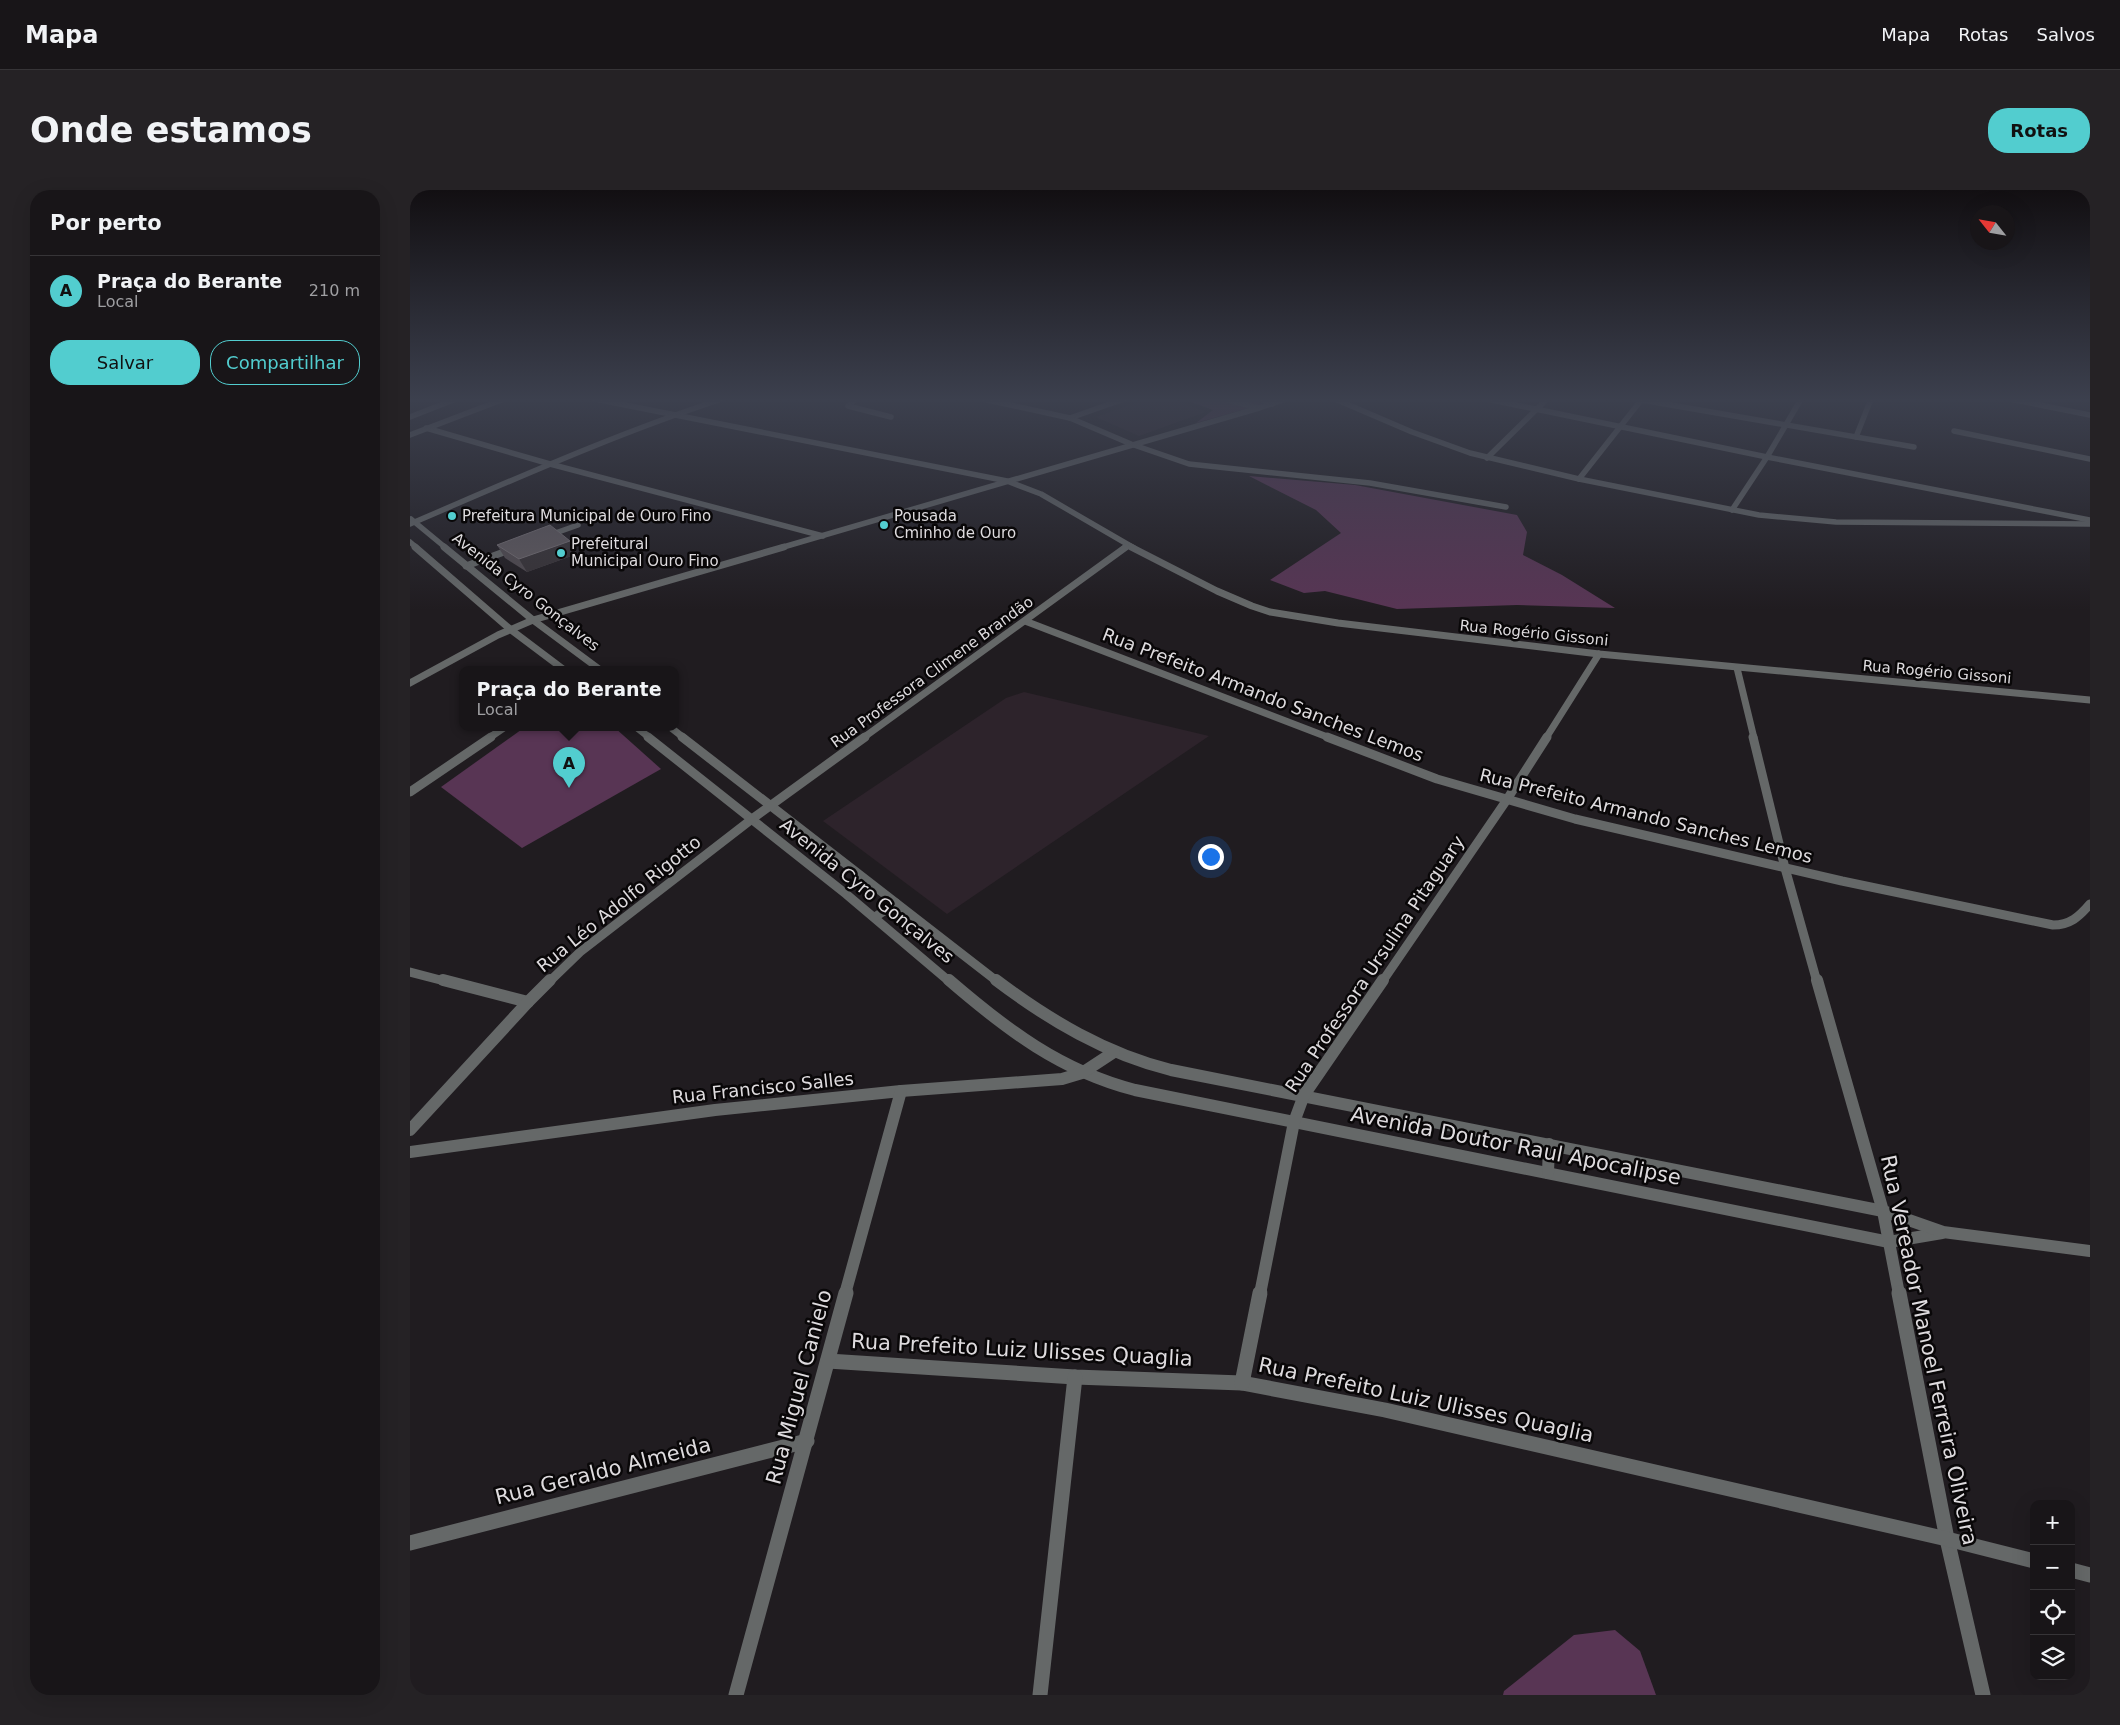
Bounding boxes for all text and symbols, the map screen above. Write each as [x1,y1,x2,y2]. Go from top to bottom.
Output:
text: Mapa [25,21,98,49]
text: Mapa [1881,24,1930,45]
text: Rotas [1958,24,2009,45]
text: Salvos [2037,24,2095,45]
button: Rotas [1988,108,2090,153]
text: Onde estamos [30,110,312,150]
north arrow [1970,205,2015,250]
text: Por perto [50,211,162,235]
text: Praça do Berante [97,270,282,292]
text: A [60,281,72,300]
text: 210 m [309,281,360,300]
text: Local [97,292,138,311]
button: Salvar [50,340,200,385]
button: Compartilhar [210,340,360,385]
place label: Prefeitura Municipal de Ouro Fino [462,507,711,525]
place label: Pousada Cminho de Ouro [894,507,1016,542]
marker: Prefeitura Municipal de Ouro Fino [446,510,458,522]
marker: Pousada Cminho de Ouro [878,519,890,531]
street label: Avenida Cyro Gonçalves [449,529,603,655]
place label: Prefeitural Municipal Ouro Fino [571,535,719,570]
marker: Prefeitural Municipal Ouro Fino [555,547,567,559]
street label: Rua Professora Climene Brandão [827,593,1037,751]
street label: Rua Rogério Gissoni [1459,616,1609,650]
street label: Rua Prefeito Armando Sanches Lemos [1100,623,1427,766]
street label: Rua Rogério Gissoni [1862,657,2012,687]
popup [459,666,679,731]
text: Praça do Berante [476,678,662,700]
text: Local [476,700,518,719]
pin: A [553,747,585,788]
street label: Rua Prefeito Armando Sanches Lemos [1478,764,1815,867]
street label: Avenida Cyro Gonçalves [776,814,959,967]
street label: Rua Léo Adolfo Rigotto [532,831,705,976]
street label: Rua Professora Ursulina Pitaguary [1281,831,1469,1096]
your location [1198,844,1224,870]
street label: Rua Francisco Salles [671,1068,855,1107]
street label: Avenida Doutor Raul Apocalipse [1349,1102,1683,1190]
street label: Rua Vereador Manoel Ferreira Oliveira [1876,1153,1982,1547]
street label: Rua Miguel Canielo [761,1287,837,1487]
street label: Rua Prefeito Luiz Ulisses Quaglia [851,1329,1193,1371]
street label: Rua Prefeito Luiz Ulisses Quaglia [1256,1353,1596,1447]
street label: Rua Geraldo Almeida [493,1433,713,1509]
map controls [2030,1500,2075,1680]
button: + [2030,1500,2075,1545]
button: − [2030,1545,2075,1590]
button: locate [2030,1590,2075,1635]
button: layers [2030,1635,2075,1680]

